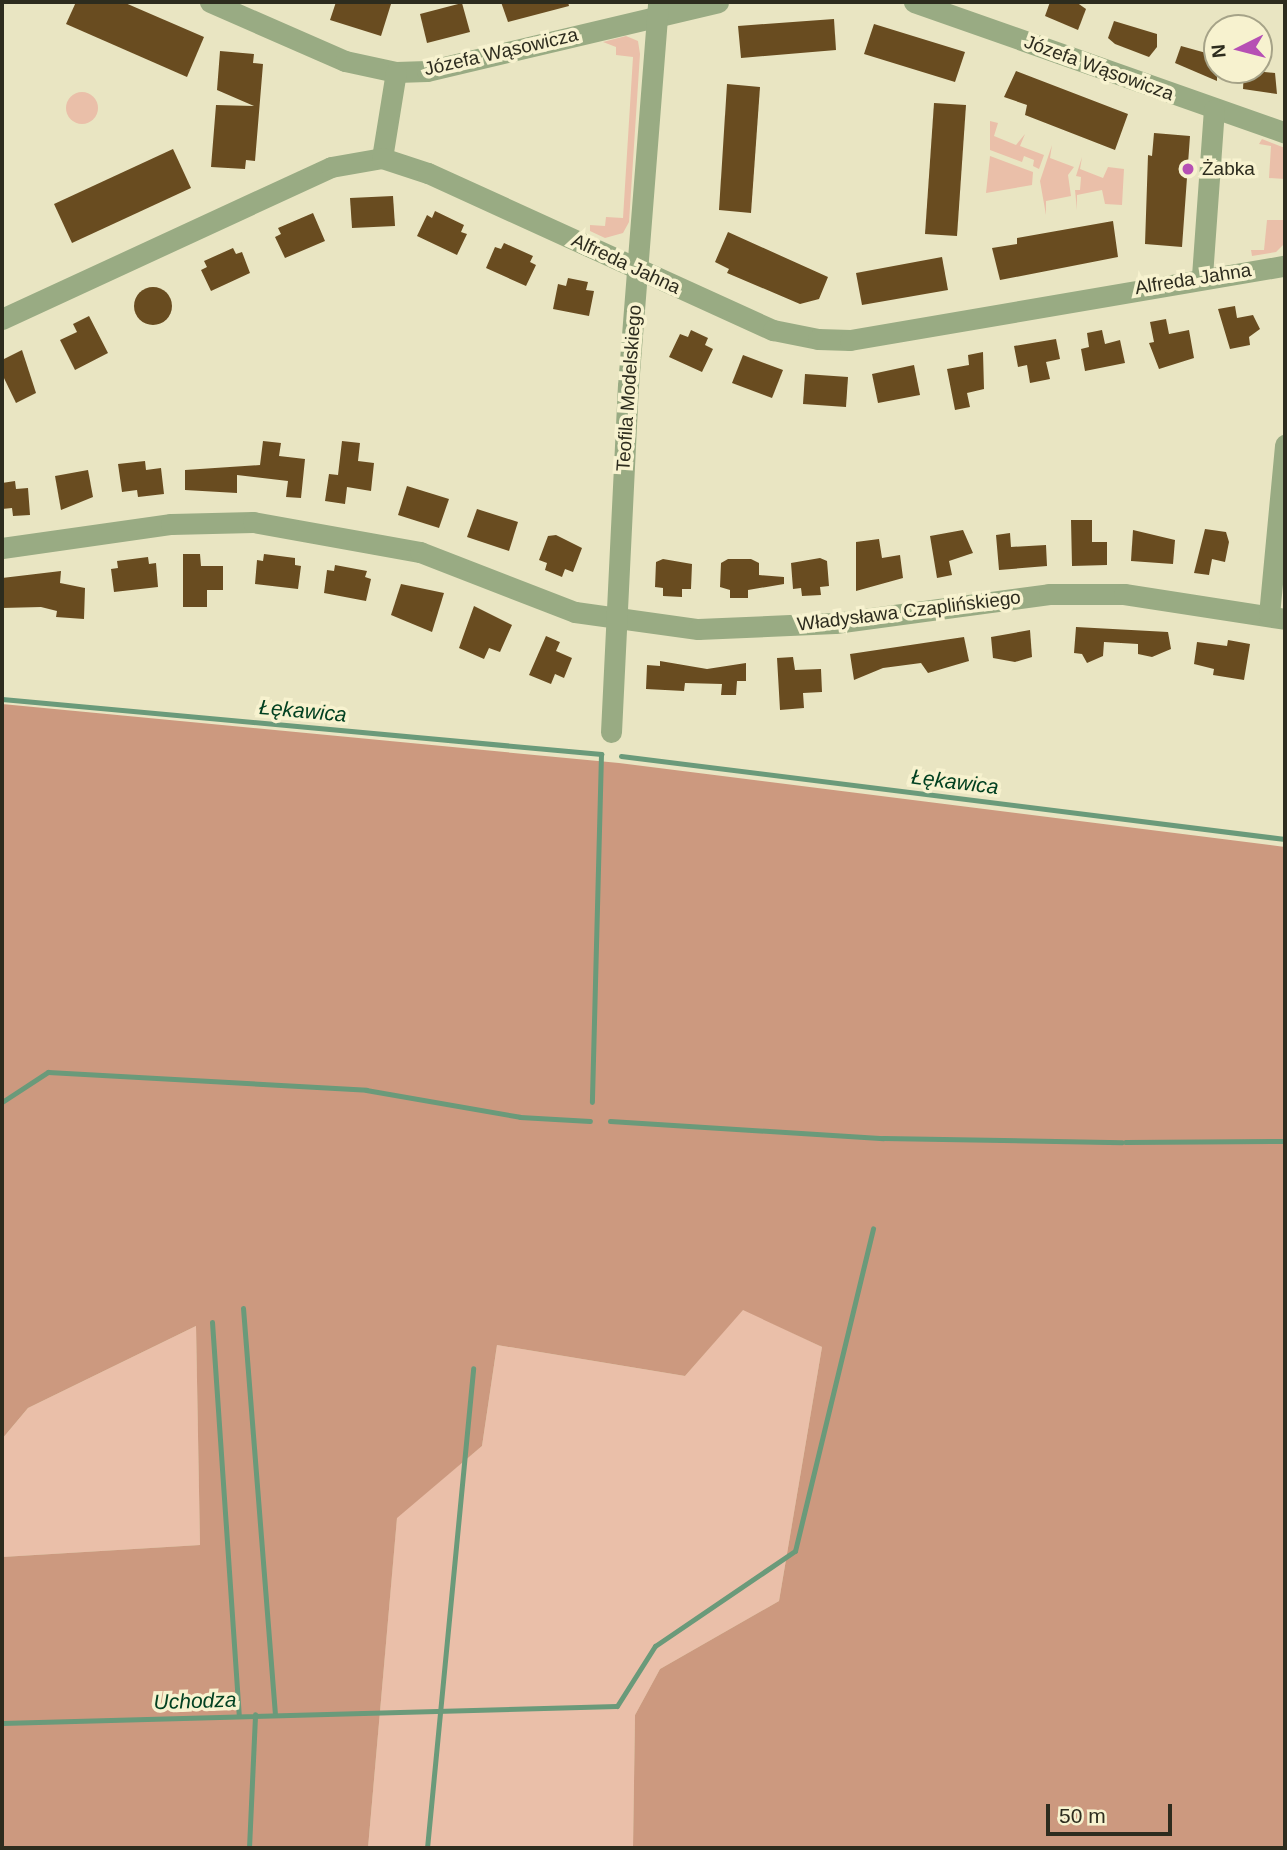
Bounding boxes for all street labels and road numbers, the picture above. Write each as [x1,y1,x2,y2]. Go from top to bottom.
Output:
street label: Józefa Wąsowicza [422,23,580,81]
street label: Józefa Wąsowicza [1021,30,1177,106]
street label: Alfreda Jahna [568,229,684,299]
street label: Alfreda Jahna [1133,259,1253,299]
street label: Teofila Modelskiego [612,304,646,472]
street label: Władysława Czaplińskiego [796,586,1022,636]

